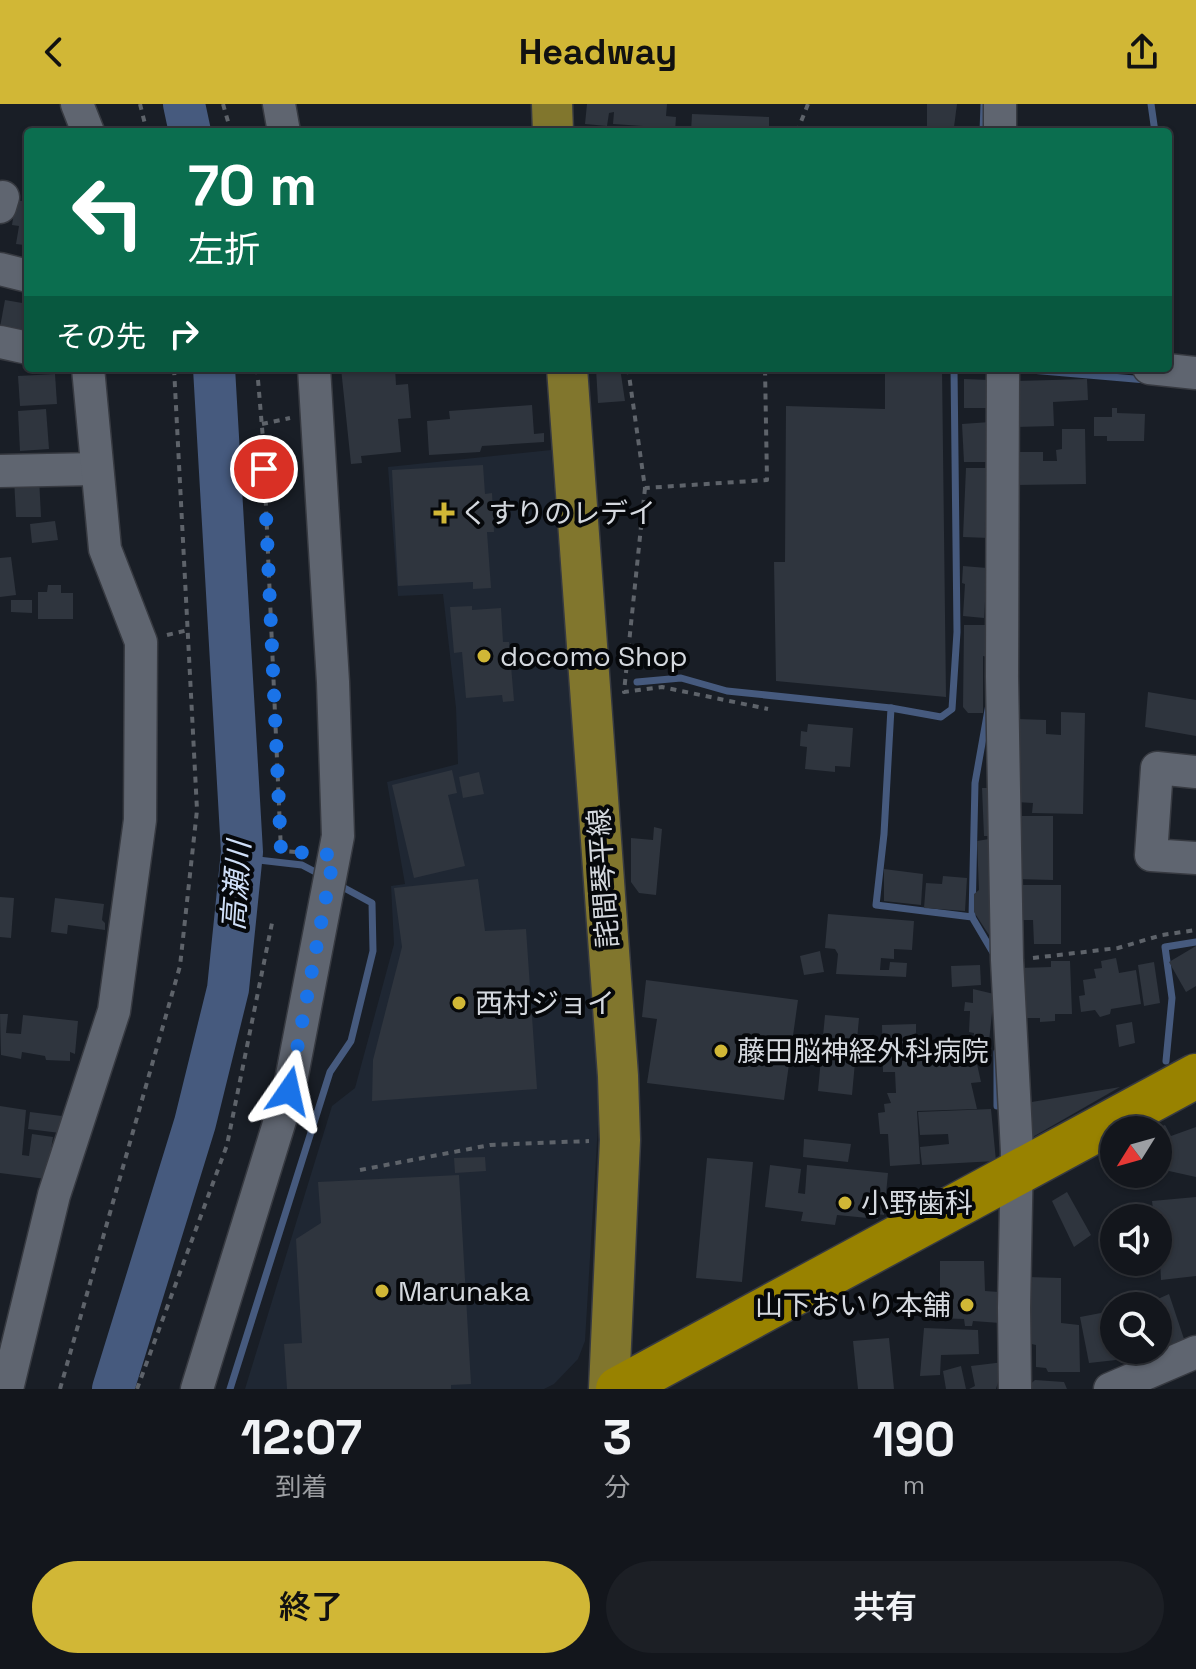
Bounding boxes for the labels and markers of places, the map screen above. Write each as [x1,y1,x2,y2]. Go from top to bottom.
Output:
pin [230,435,298,503]
place label: くすりのレデイ [460,495,656,531]
marker: くすりのレデイ [435,504,453,522]
place label: docomo Shop [500,638,688,674]
marker: docomo Shop [475,647,493,665]
place label: 西村ジョイ [475,985,615,1021]
marker: 西村ジョイ [450,994,468,1012]
place label: 藤田脳神経外科病院 [737,1033,989,1069]
marker: 藤田脳神経外科病院 [712,1042,730,1060]
place label: 小野歯科 [861,1185,973,1221]
marker: 小野歯科 [836,1194,854,1212]
place label: Marunaka [398,1273,530,1309]
marker: Marunaka [373,1282,391,1300]
place label: 山下おいり本舗 [755,1287,951,1323]
marker: 山下おいり本舗 [958,1296,976,1314]

